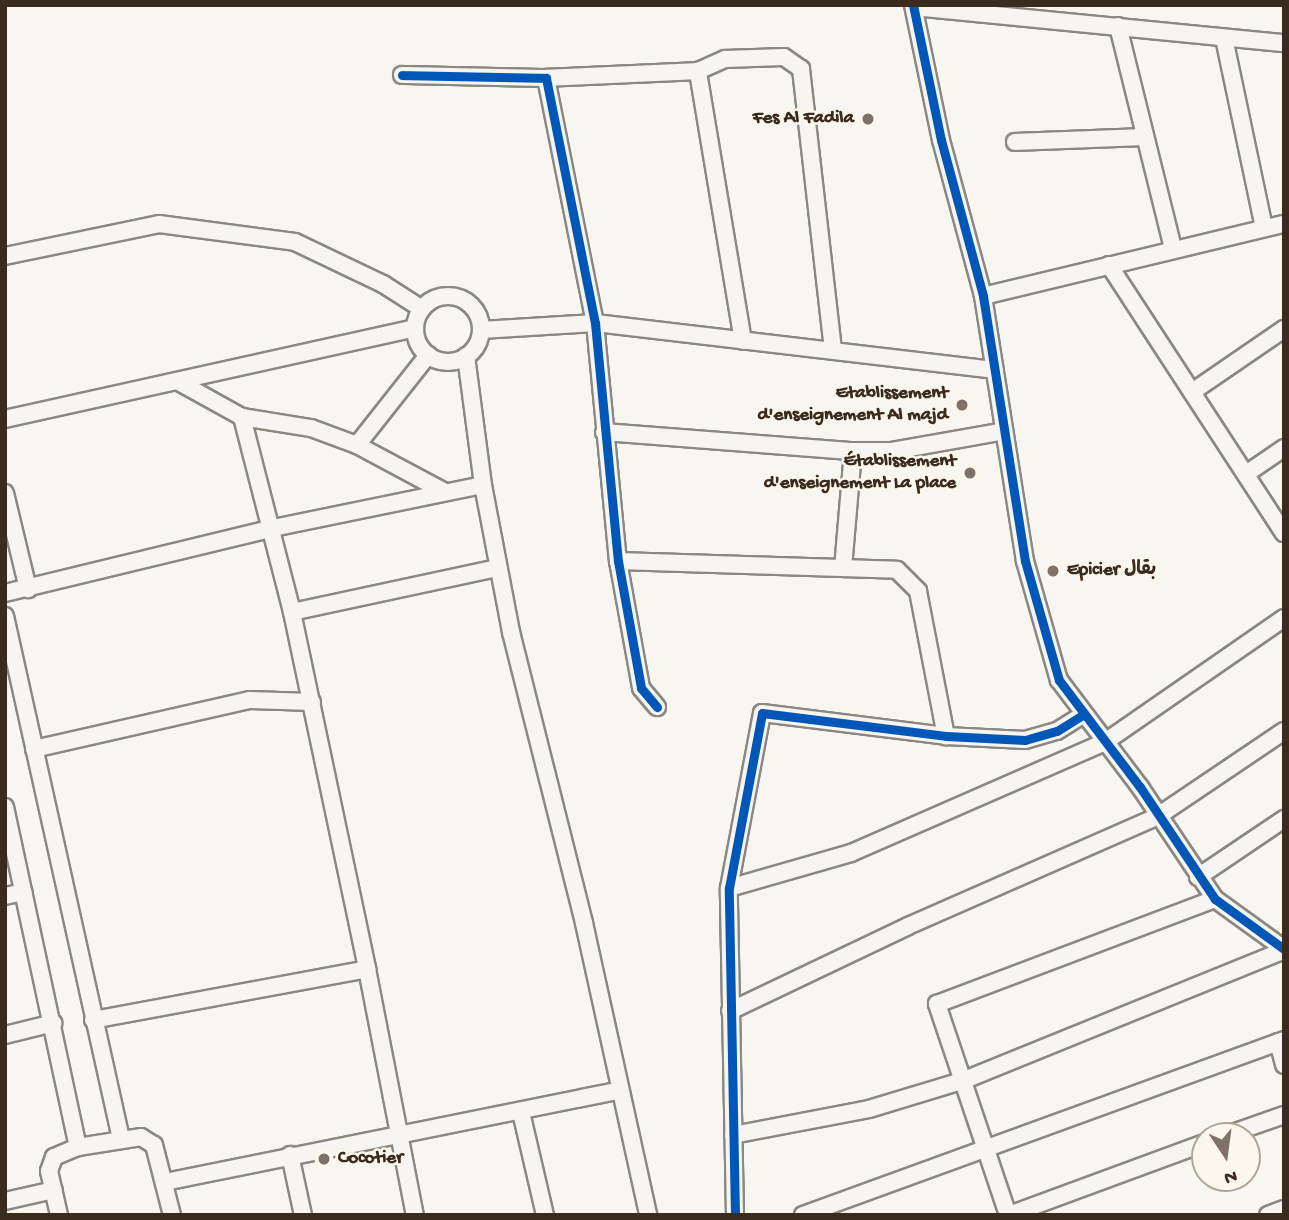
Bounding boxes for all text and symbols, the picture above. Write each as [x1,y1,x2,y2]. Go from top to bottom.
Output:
place label: Fes Al Fadila [753,108,854,130]
marker: Fes Al Fadila [860,111,876,127]
place label: Etablissement d'enseignement Al majd [757,383,948,427]
marker: Etablissement d'enseignement Al majd [954,397,970,413]
place label: Établissement d'enseignement La place [764,451,956,495]
marker: Établissement d'enseignement La place [962,465,978,481]
place label: Epicier بقال [1067,560,1156,582]
marker: Epicier بقال [1045,563,1061,579]
north arrow [1191,1122,1261,1192]
place label: Cocotier [338,1148,403,1170]
marker: Cocotier [316,1151,332,1167]
text: N [1222,1163,1239,1189]

